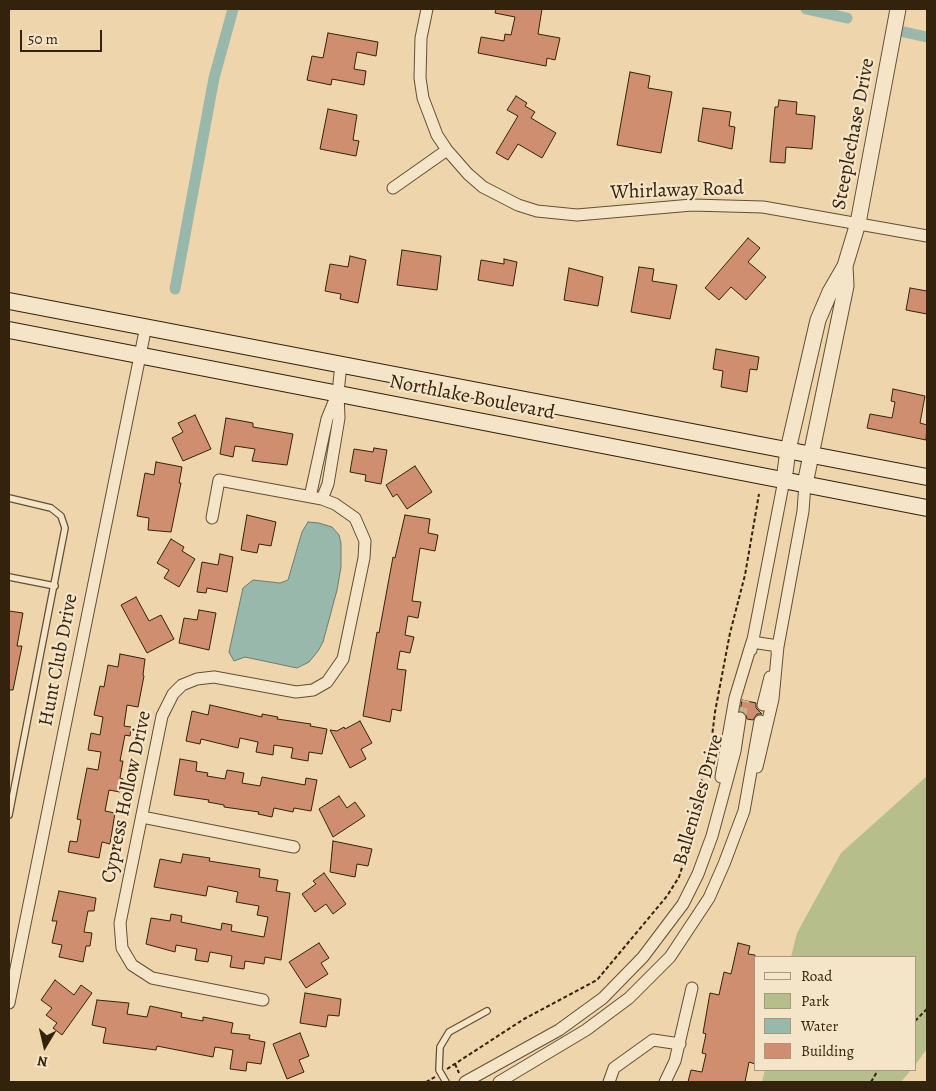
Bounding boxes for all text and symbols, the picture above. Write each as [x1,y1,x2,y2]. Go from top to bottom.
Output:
scale bar [22,20,105,52]
text: 50 m [28,29,58,49]
street label: Steeplechase Drive [828,56,880,212]
street label: Whirlaway Road [610,177,744,205]
street label: Northlake Boulevard [387,370,557,426]
street label: Hunt Club Drive [34,592,84,728]
street label: Cypress Hollow Drive [97,709,157,885]
street label: Ballenisles Drive [669,732,729,868]
legend [754,956,916,1071]
text: Road [801,966,832,986]
text: Park [801,991,829,1011]
text: Water [801,1016,838,1036]
north arrow [20,1021,70,1071]
text: Building [801,1041,854,1061]
text: N [36,1051,49,1071]

